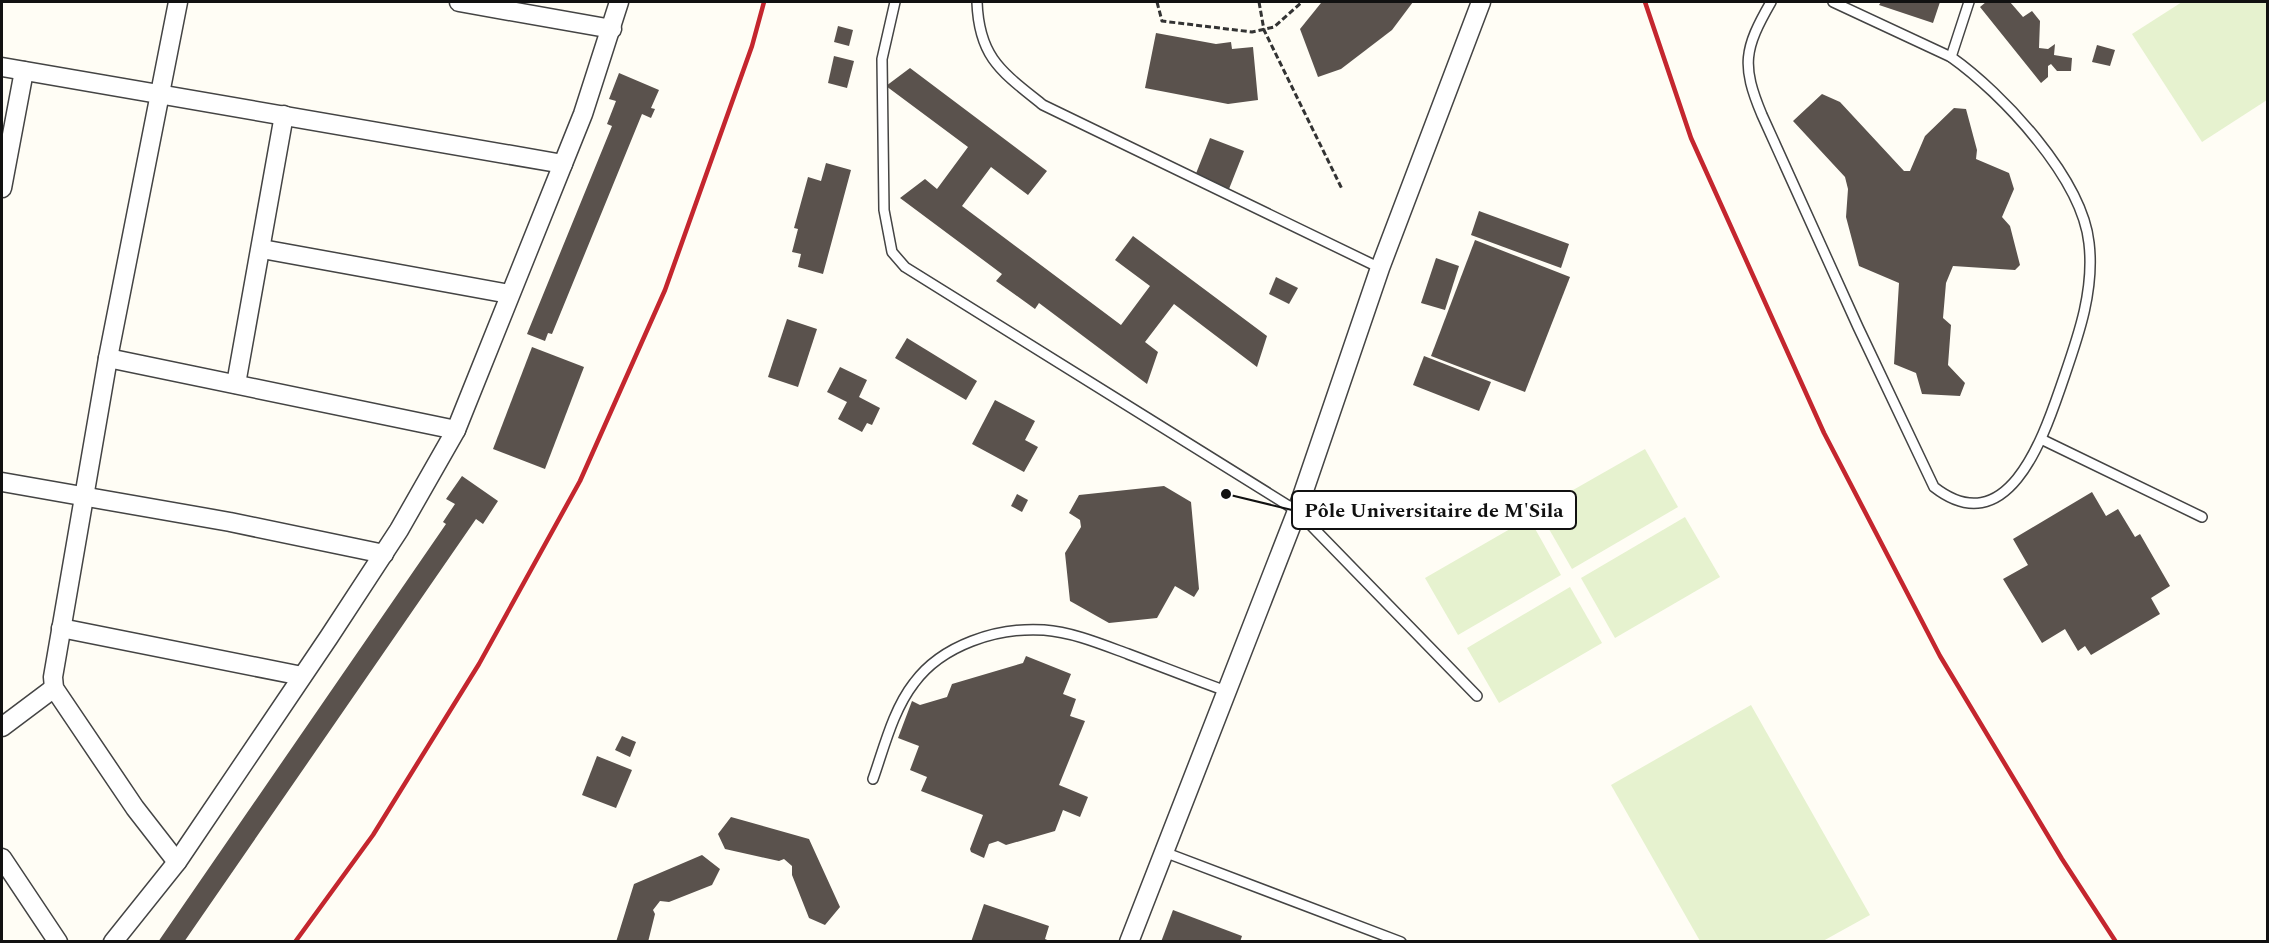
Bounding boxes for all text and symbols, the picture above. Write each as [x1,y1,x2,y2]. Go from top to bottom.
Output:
callout: Pôle Universitaire de M'Sila [1292,491,1576,529]
text: Pôle Universitaire de M'Sila [1304,496,1564,526]

